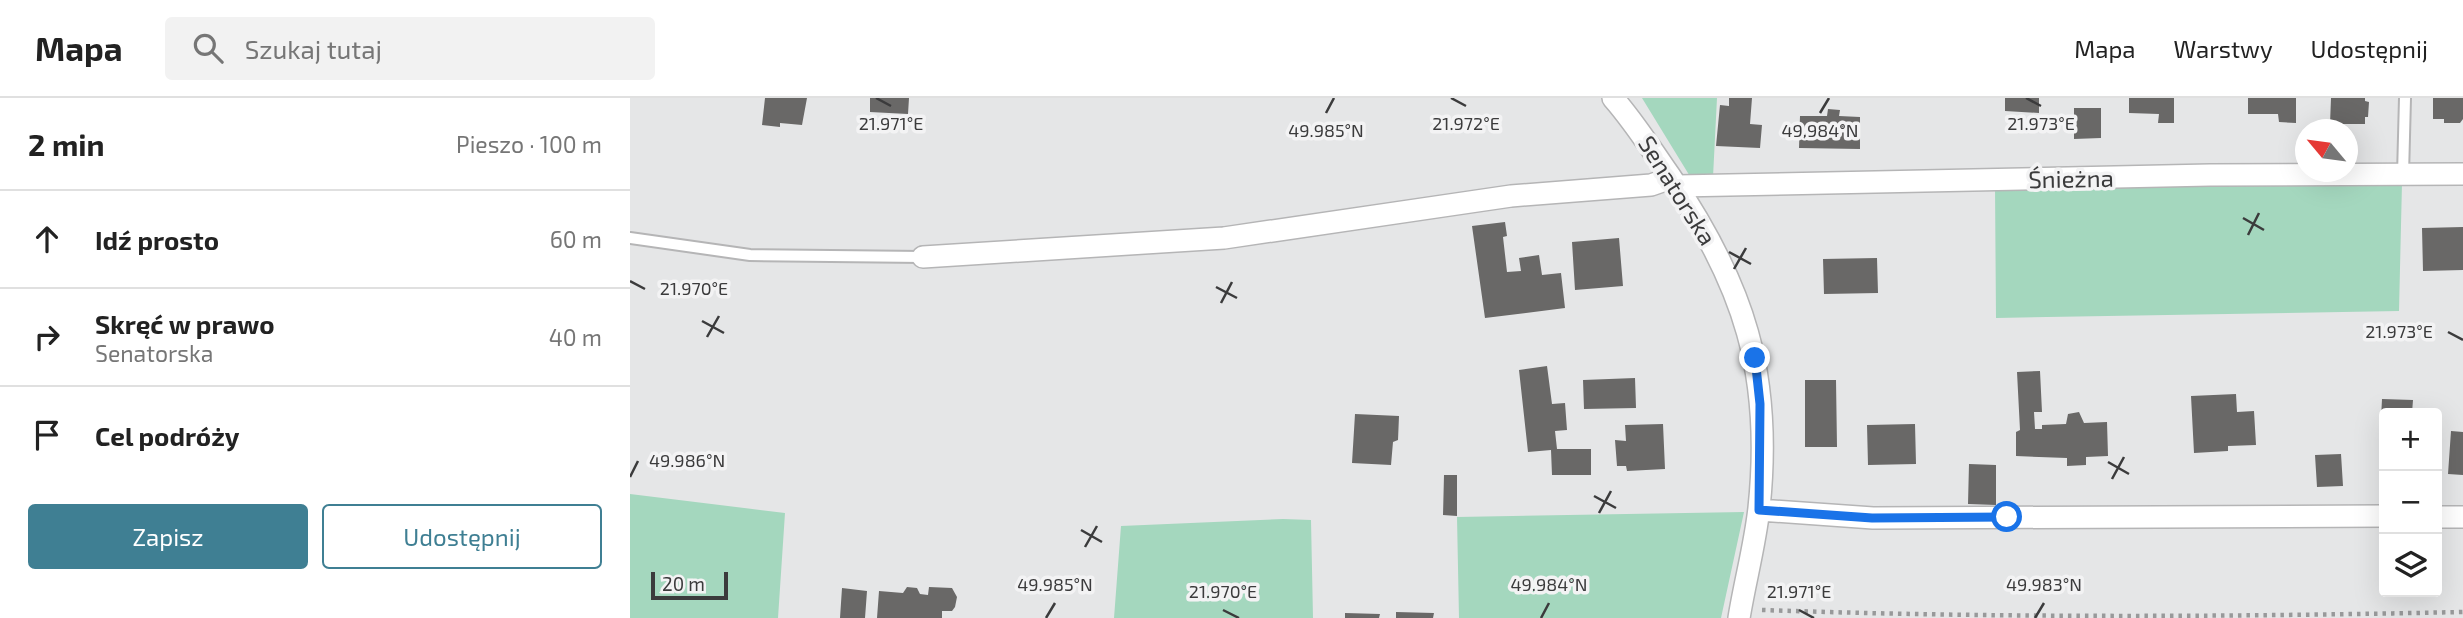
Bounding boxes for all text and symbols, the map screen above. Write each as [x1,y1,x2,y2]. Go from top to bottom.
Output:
search box [165,17,655,80]
text: Mapa [35,28,123,68]
icon: search [189,29,227,67]
text: Szukaj tutaj [245,33,382,64]
text: Mapa [2074,34,2136,63]
text: Warstwy [2174,34,2273,63]
text: Udostępnij [2311,34,2428,63]
text: 21.971°E [859,112,923,134]
text: 21.972°E [1432,112,1500,134]
text: 21.973°E [2007,112,2075,134]
text: 49.985°N [1288,119,1364,141]
text: 49.984°N [1781,119,1859,141]
north arrow [2295,119,2358,182]
text: 2 min [28,126,105,162]
text: Pieszo · 100 m [456,130,602,158]
street label: Senatorska [1633,130,1723,250]
street label: Śnieżna [2028,163,2114,193]
icon: ahead [28,220,66,258]
text: Idź prosto [95,224,219,255]
text: 60 m [550,225,602,253]
text: 21.970°E [660,277,728,299]
text: Skręć w prawo [95,308,275,339]
icon: right [28,318,66,356]
text: 21.973°E [2365,320,2433,342]
text: 40 m [549,323,602,351]
text: Senatorska [95,339,213,367]
route end [1739,342,1770,373]
map controls [2379,408,2442,597]
button: + [2379,408,2442,471]
icon: arrive [28,416,66,454]
text: Cel podróży [95,420,240,451]
text: 49.986°N [649,449,725,471]
button: − [2379,471,2442,534]
route start [1991,501,2022,532]
button: Zapisz [28,504,308,569]
button: Udostępnij [322,504,602,569]
button: layers [2379,534,2442,597]
scale bar [651,569,728,601]
text: 20 m [662,572,705,595]
text: 49.985°N [1017,573,1093,595]
text: 49.984°N [1510,573,1588,595]
text: 49.983°N [2006,573,2082,595]
text: 21.970°E [1189,580,1257,602]
text: 21.971°E [1767,580,1831,602]

